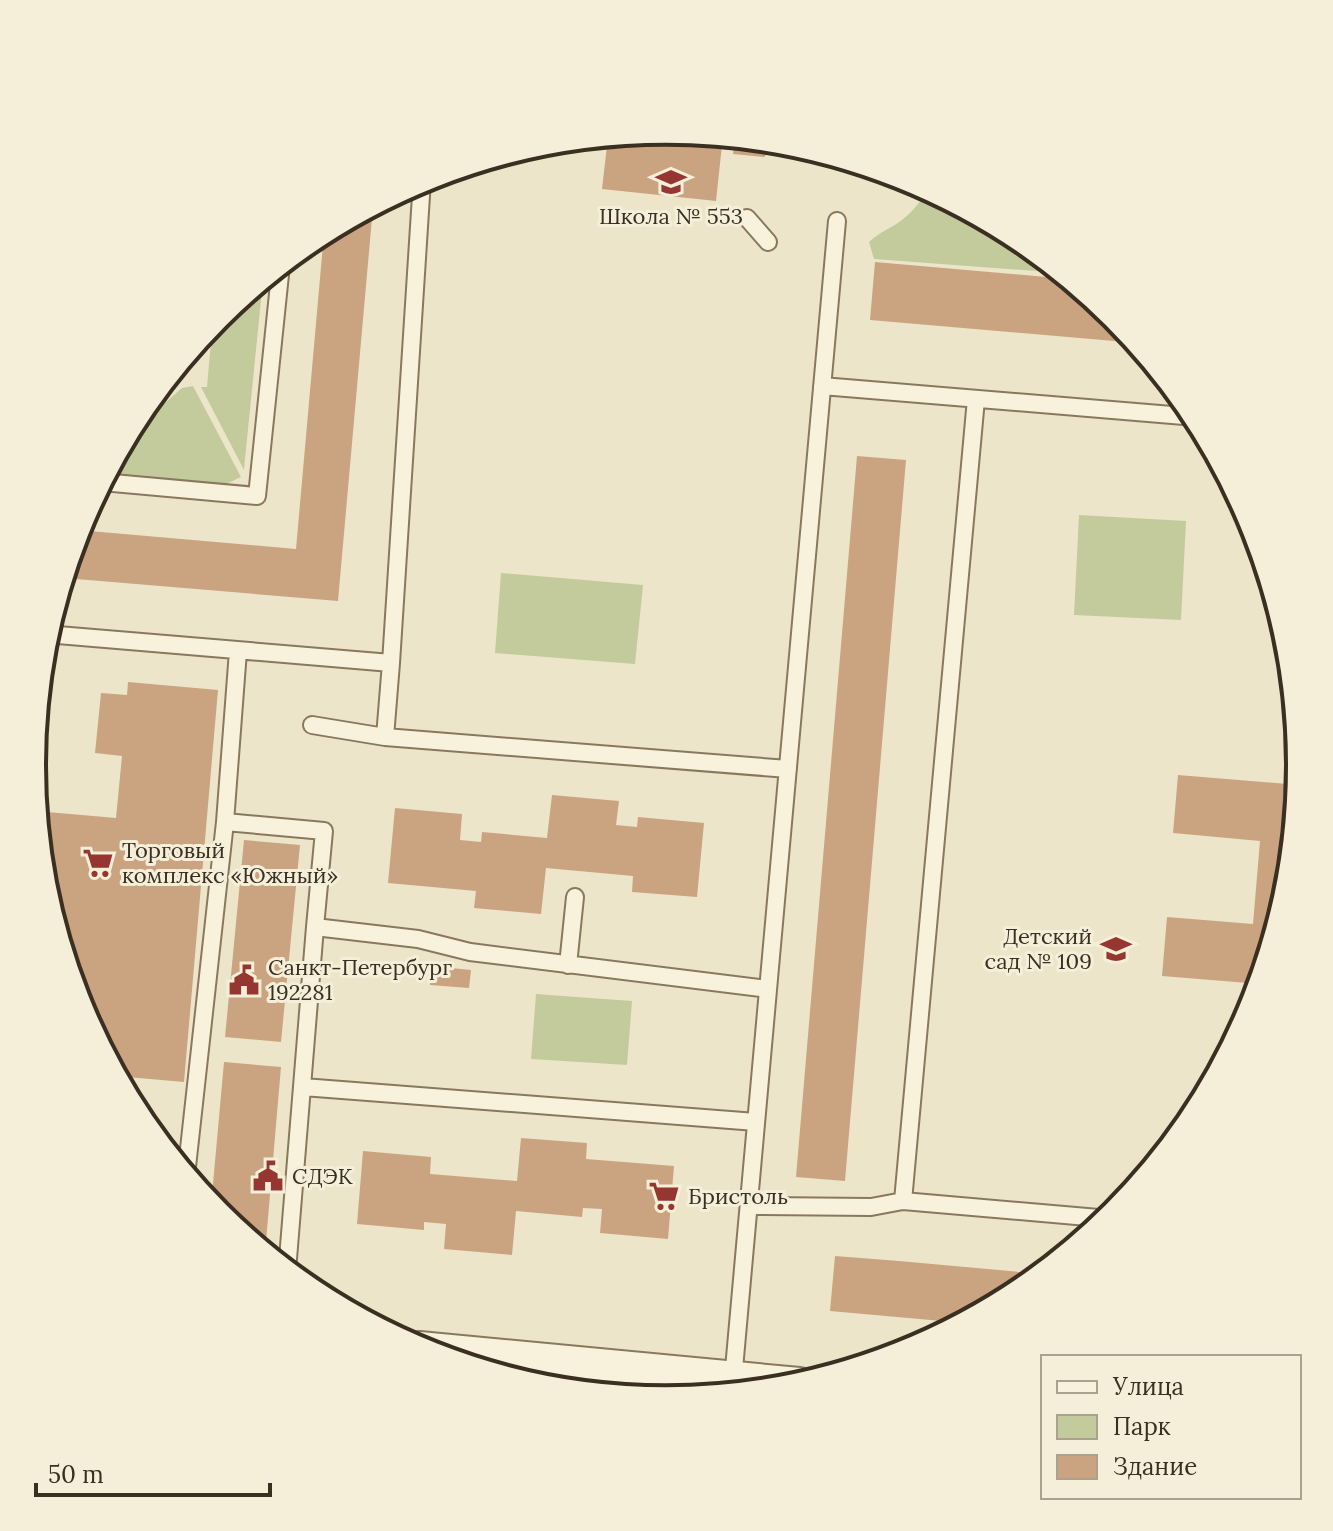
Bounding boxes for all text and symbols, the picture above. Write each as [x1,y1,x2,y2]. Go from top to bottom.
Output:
school or university icon: Школа № 553 [654,165,688,199]
place label: Школа № 553 [599,202,743,230]
place label: Торговый комплекс «Южный» [122,836,338,889]
supermarket icon: Торговый комплекс «Южный» [81,846,115,880]
place label: Детский сад № 109 [985,922,1092,975]
school or university icon: Детский сад № 109 [1099,932,1133,966]
place label: Санкт-Петербург 192281 [268,953,452,1006]
public building icon: Санкт-Петербург 192281 [227,963,261,997]
public building icon: СДЭК [251,1159,285,1193]
place label: СДЭК [292,1162,353,1190]
supermarket icon: Бристоль [647,1179,681,1213]
place label: Бристоль [688,1182,788,1210]
legend [1041,1355,1301,1499]
text: Улица [1112,1371,1184,1402]
text: Парк [1113,1411,1171,1442]
scale bar [36,1447,270,1497]
text: Здание [1113,1451,1197,1482]
text: 50 m [48,1459,104,1490]

